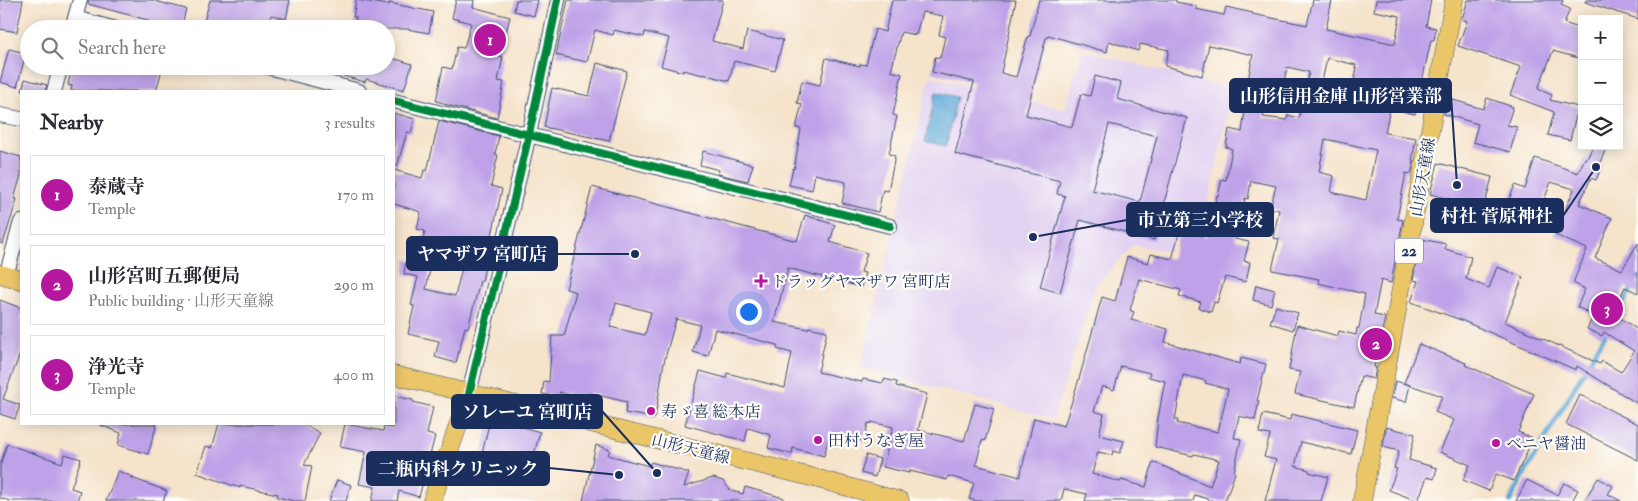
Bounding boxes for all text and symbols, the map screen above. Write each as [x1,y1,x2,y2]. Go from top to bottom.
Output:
map controls [1578,15,1623,150]
button: + [1578,15,1623,60]
search box [20,20,395,75]
pin: 1 [474,21,506,59]
icon: search [38,34,66,62]
text: Search here [78,36,166,60]
button: − [1578,60,1623,105]
callout: 山形信用金庫 山形営業部 [1230,79,1451,112]
text: 山形信用金庫 山形営業部 [1240,85,1442,108]
button: layers [1578,105,1623,150]
text: Nearby [40,109,103,136]
text: 3 results [324,113,375,133]
street label: 山形天童線 [1406,136,1440,218]
text: 泰蔵寺 [88,175,145,199]
text: 1 [54,185,60,205]
text: 170 m [337,185,374,205]
text: Temple [88,199,136,219]
callout: 村社 菅原神社 [1431,199,1563,232]
callout: 市立第三小学校 [1127,203,1273,236]
text: 村社 菅原神社 [1441,205,1553,228]
text: 市立第三小学校 [1137,209,1263,232]
callout: ヤマザワ 宮町店 [407,237,557,270]
road number: 22 [1395,238,1423,264]
text: ヤマザワ 宮町店 [417,243,547,266]
text: 山形宮町五郵便局 [88,264,240,288]
place label: ドラッグヤマザワ 宮町店 [771,272,950,292]
text: 2 [53,275,61,295]
text: 290 m [334,275,374,295]
marker: ドラッグヤマザワ 宮町店 [755,275,767,287]
pin: 3 [1591,290,1623,328]
text: Public building · 山形天童線 [88,291,274,311]
your location [736,299,762,325]
pin: 2 [1360,325,1392,363]
text: 浄光寺 [88,355,145,379]
text: 3 [54,365,60,385]
text: 400 m [333,365,374,385]
text: Temple [88,379,136,399]
callout: ソレーユ 宮町店 [452,395,602,428]
text: ソレーユ 宮町店 [462,401,592,424]
place label: 寿ゞ喜 総本店 [661,402,760,422]
marker: 寿ゞ喜 総本店 [645,405,657,417]
street label: 山形天童線 [650,430,732,468]
place label: 田村うなぎ屋 [828,431,924,451]
marker: 田村うなぎ屋 [812,434,824,446]
place label: ベニヤ醤油 [1506,434,1586,454]
marker: ベニヤ醤油 [1490,437,1502,449]
callout: 二瓶内科クリニック [367,452,549,485]
text: 二瓶内科クリニック [378,458,538,481]

